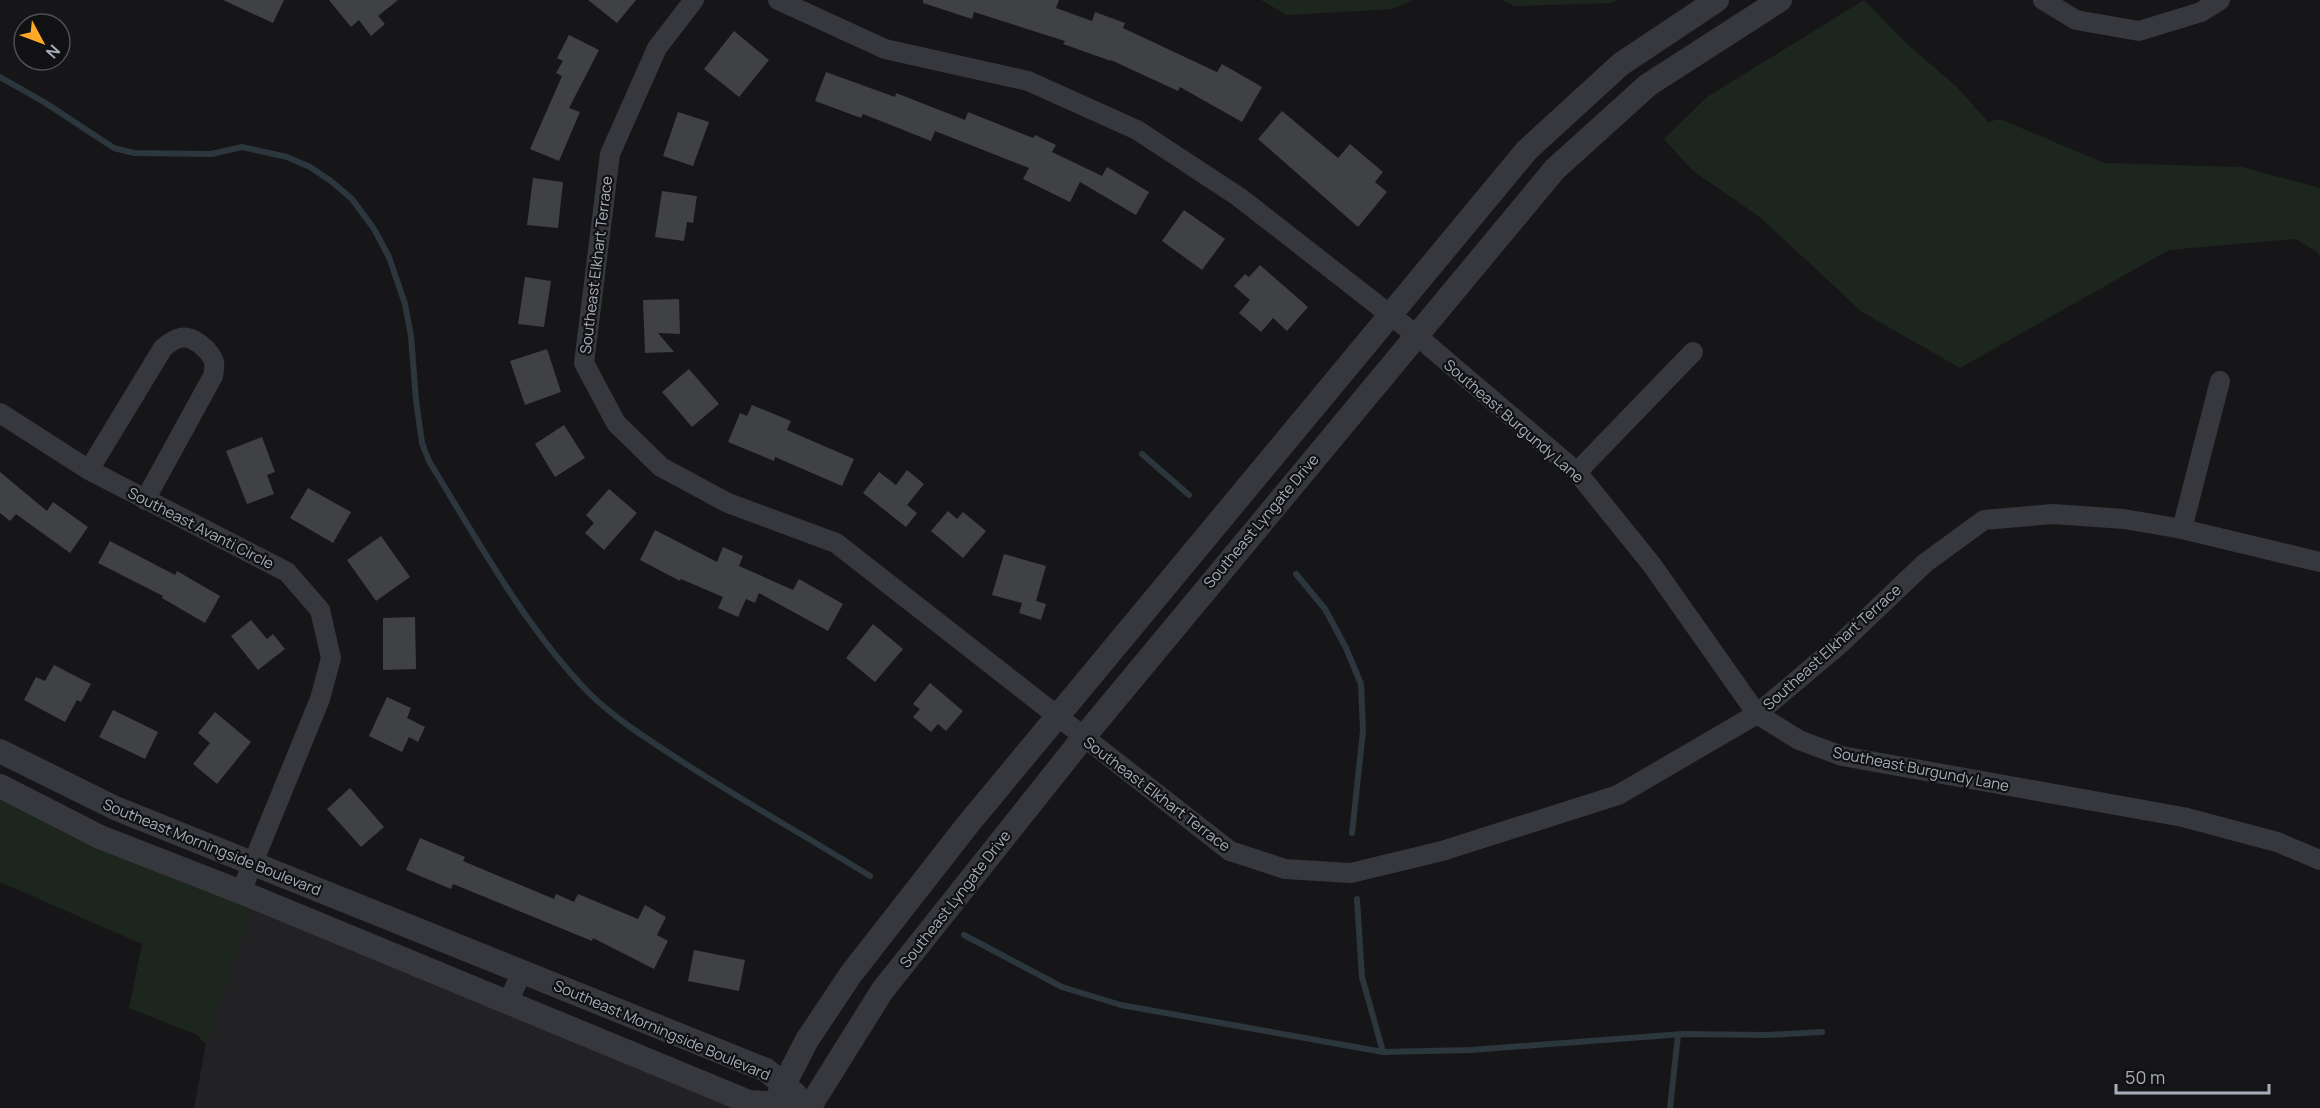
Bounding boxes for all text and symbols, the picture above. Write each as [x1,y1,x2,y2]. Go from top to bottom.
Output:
north arrow [12,12,72,72]
text: N [41,40,65,63]
street label: Southeast Elkhart Terrace [575,175,617,355]
street label: Southeast Burgundy Lane [1440,354,1589,488]
street label: Southeast Lyngate Drive [1199,449,1324,593]
street label: Southeast Avanti Circle [124,482,278,574]
street label: Southeast Elkhart Terrace [1758,579,1906,715]
street label: Southeast Elkhart Terrace [1079,732,1235,856]
street label: Southeast Burgundy Lane [1831,742,2011,796]
street label: Southeast Morningside Boulevard [100,794,324,900]
street label: Southeast Lyngate Drive [895,826,1016,972]
street label: Southeast Morningside Boulevard [550,975,774,1085]
scale bar [2116,1057,2269,1095]
text: 50 m [2125,1065,2165,1089]

